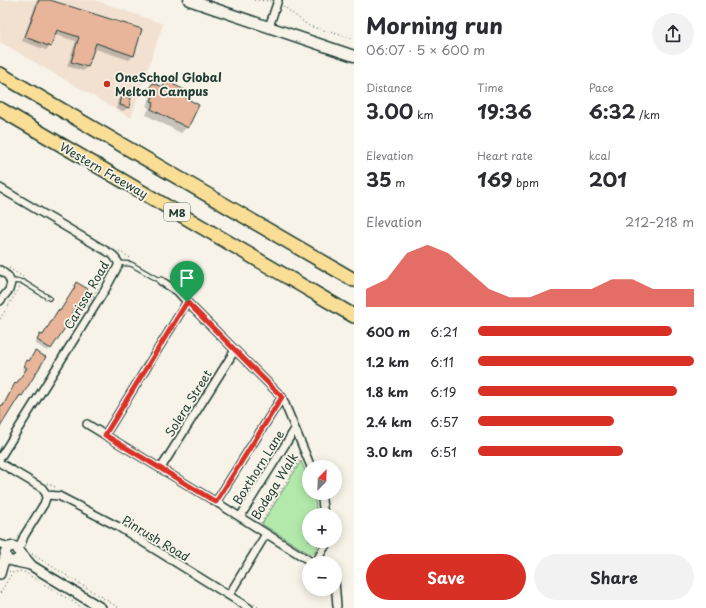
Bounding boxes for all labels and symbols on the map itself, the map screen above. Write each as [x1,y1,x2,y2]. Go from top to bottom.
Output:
place label: OneSchool Global Melton Campus [115,68,222,100]
marker: OneSchool Global Melton Campus [102,79,112,89]
street label: Western Freeway [56,137,152,203]
road number: M8 [164,203,190,221]
street label: Carissa Road [59,257,113,333]
pin [170,261,204,302]
street label: Solera Street [160,366,216,440]
street label: Boxthorn Lane [228,426,288,508]
street label: Bodega Walk [246,449,302,523]
north arrow [302,460,342,500]
street label: Pinrush Road [119,511,193,565]

